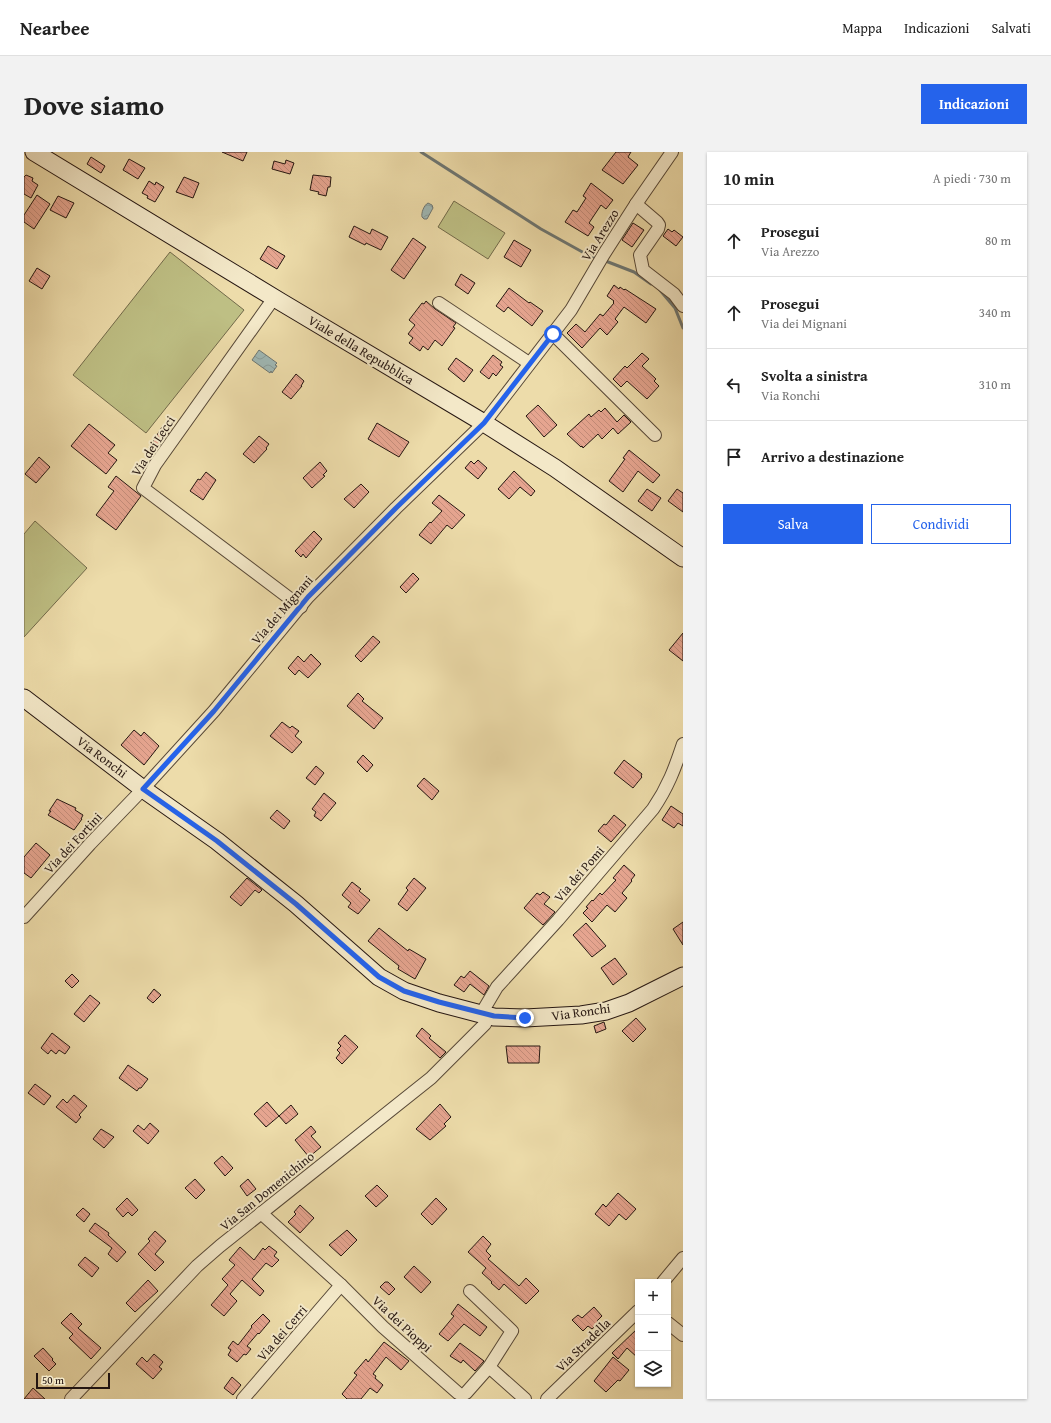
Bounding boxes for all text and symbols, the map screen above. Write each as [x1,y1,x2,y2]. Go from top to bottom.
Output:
text: Nearbee [20,14,90,42]
text: Mappa [842,18,882,38]
text: Indicazioni [904,18,969,38]
text: Salvati [991,18,1031,38]
text: Dove siamo [24,84,164,125]
button: Indicazioni [921,84,1027,124]
text: 10 min [723,166,774,191]
text: A piedi · 730 m [933,169,1011,188]
street label: Via Arezzo [576,205,624,265]
text: Prosegui [761,221,819,242]
icon: ahead [723,230,745,252]
text: 80 m [985,231,1011,250]
text: Via Arezzo [761,242,819,261]
text: Prosegui [761,293,819,314]
icon: ahead [723,302,745,324]
text: 340 m [979,303,1011,322]
street label: Viale della Repubblica [304,311,418,390]
text: Via dei Mignani [761,314,847,333]
route start [544,325,562,343]
text: Svolta a sinistra [761,365,868,386]
icon: left [723,374,745,396]
text: 310 m [979,375,1011,394]
text: Via Ronchi [761,386,820,405]
street label: Via dei Lecci [126,412,180,480]
icon: arrive [723,446,745,468]
text: Arrivo a destinazione [761,446,904,467]
button: Salva [723,504,863,544]
button: Condividi [871,504,1011,544]
street label: Via dei Mignani [247,571,318,649]
street label: Via Ronchi [73,732,132,783]
street label: Via dei Fortini [40,808,107,878]
street label: Via dei Pomi [549,842,609,906]
street label: Via Ronchi [550,998,612,1026]
route end [516,1009,534,1027]
street label: Via San Domenichino [216,1147,319,1235]
map controls [635,1279,671,1387]
button: + [635,1279,671,1315]
street label: Via dei Pioppi [368,1291,436,1357]
street label: Via dei Cerri [252,1301,312,1365]
street label: Via Stradella [551,1313,615,1376]
button: − [635,1315,671,1351]
button: layers [635,1351,671,1387]
scale bar [36,1371,110,1390]
text: 50 m [42,1372,64,1388]

